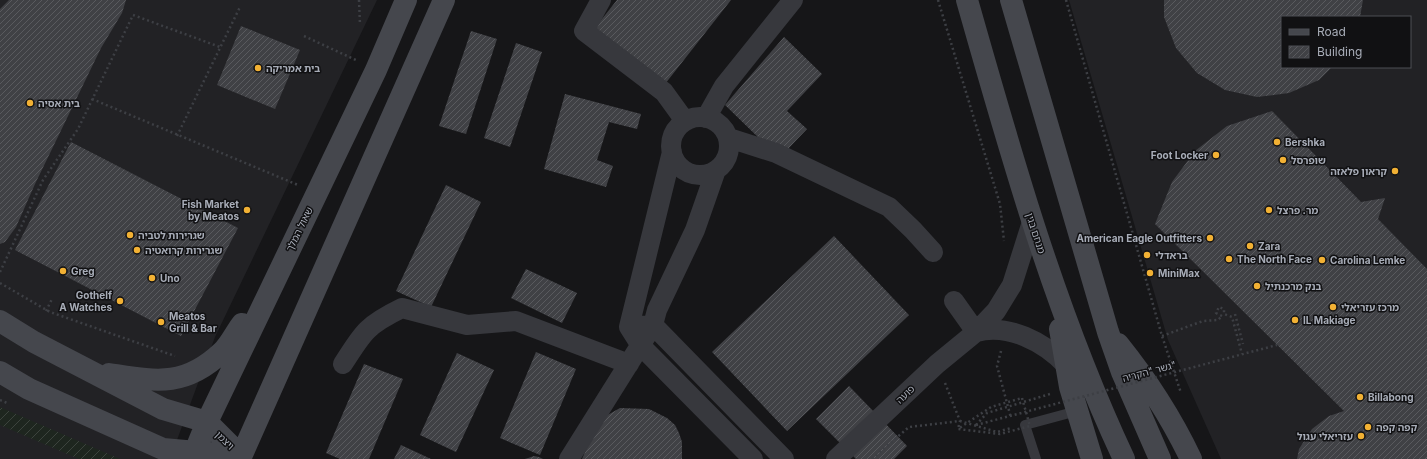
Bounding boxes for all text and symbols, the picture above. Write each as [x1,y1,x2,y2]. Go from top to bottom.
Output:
legend [1281,16,1411,68]
text: Road [1317,24,1346,39]
text: Building [1317,44,1362,59]
place label: בית אמריקה [266,62,320,74]
marker: בית אמריקה [253,63,263,73]
place label: בית אסיה [38,97,80,109]
marker: בית אסיה [25,98,35,108]
place label: Bershka [1285,136,1325,148]
marker: Bershka [1272,137,1282,147]
place label: Foot Locker [1151,149,1208,161]
marker: Foot Locker [1211,150,1221,160]
place label: שופרסל [1291,154,1326,166]
marker: שופרסל [1278,155,1288,165]
place label: קראון פלאזה [1330,165,1387,177]
marker: קראון פלאזה [1390,166,1400,176]
place label: Fish Market by Meatos [182,198,239,223]
place label: מר. פרצל [1277,204,1318,216]
marker: Fish Market by Meatos [242,205,252,215]
street label: שאול המלך [283,205,315,253]
marker: מר. פרצל [1264,205,1274,215]
street label: מנחם בגין [1024,211,1048,255]
place label: שגרירות לטביה [138,229,205,241]
marker: שגרירות לטביה [125,230,135,240]
place label: American Eagle Outfitters [1076,232,1202,245]
marker: American Eagle Outfitters [1205,233,1215,243]
place label: Zara [1258,240,1280,252]
marker: Zara [1245,241,1255,251]
place label: שגרירות קרואטיה [145,244,222,256]
marker: שגרירות קרואטיה [132,245,142,255]
place label: בראדלי [1155,249,1188,261]
marker: בראדלי [1142,250,1152,260]
place label: The North Face [1237,253,1312,265]
marker: The North Face [1224,254,1234,264]
place label: Carolina Lemke [1330,254,1405,266]
marker: Carolina Lemke [1317,255,1327,265]
place label: Greg [71,265,95,278]
marker: Greg [58,266,68,276]
place label: MiniMax [1158,267,1200,279]
marker: MiniMax [1145,268,1155,278]
place label: Uno [160,272,180,284]
marker: Uno [147,273,157,283]
place label: בנק מרכנתיל [1265,280,1322,292]
marker: בנק מרכנתיל [1252,281,1262,291]
place label: Gothelf A Watches [59,289,112,313]
marker: Gothelf A Watches [115,296,125,306]
place label: מרכז עזריאלי [1341,301,1399,313]
marker: מרכז עזריאלי [1328,302,1338,312]
place label: Meatos Grill & Bar [169,310,217,334]
place label: IL Makiage [1303,314,1356,327]
marker: IL Makiage [1290,315,1300,325]
marker: Meatos Grill & Bar [156,317,166,327]
street label: גשר "הקריה" [1121,358,1177,384]
street label: פועה [893,382,917,406]
place label: Billabong [1368,391,1414,404]
marker: Billabong [1355,392,1365,402]
place label: קפה קפה [1376,421,1418,433]
marker: קפה קפה [1363,422,1373,432]
street label: ויצמן [213,428,237,452]
place label: עזריאלי עגול [1297,430,1353,442]
marker: עזריאלי עגול [1356,431,1366,441]

